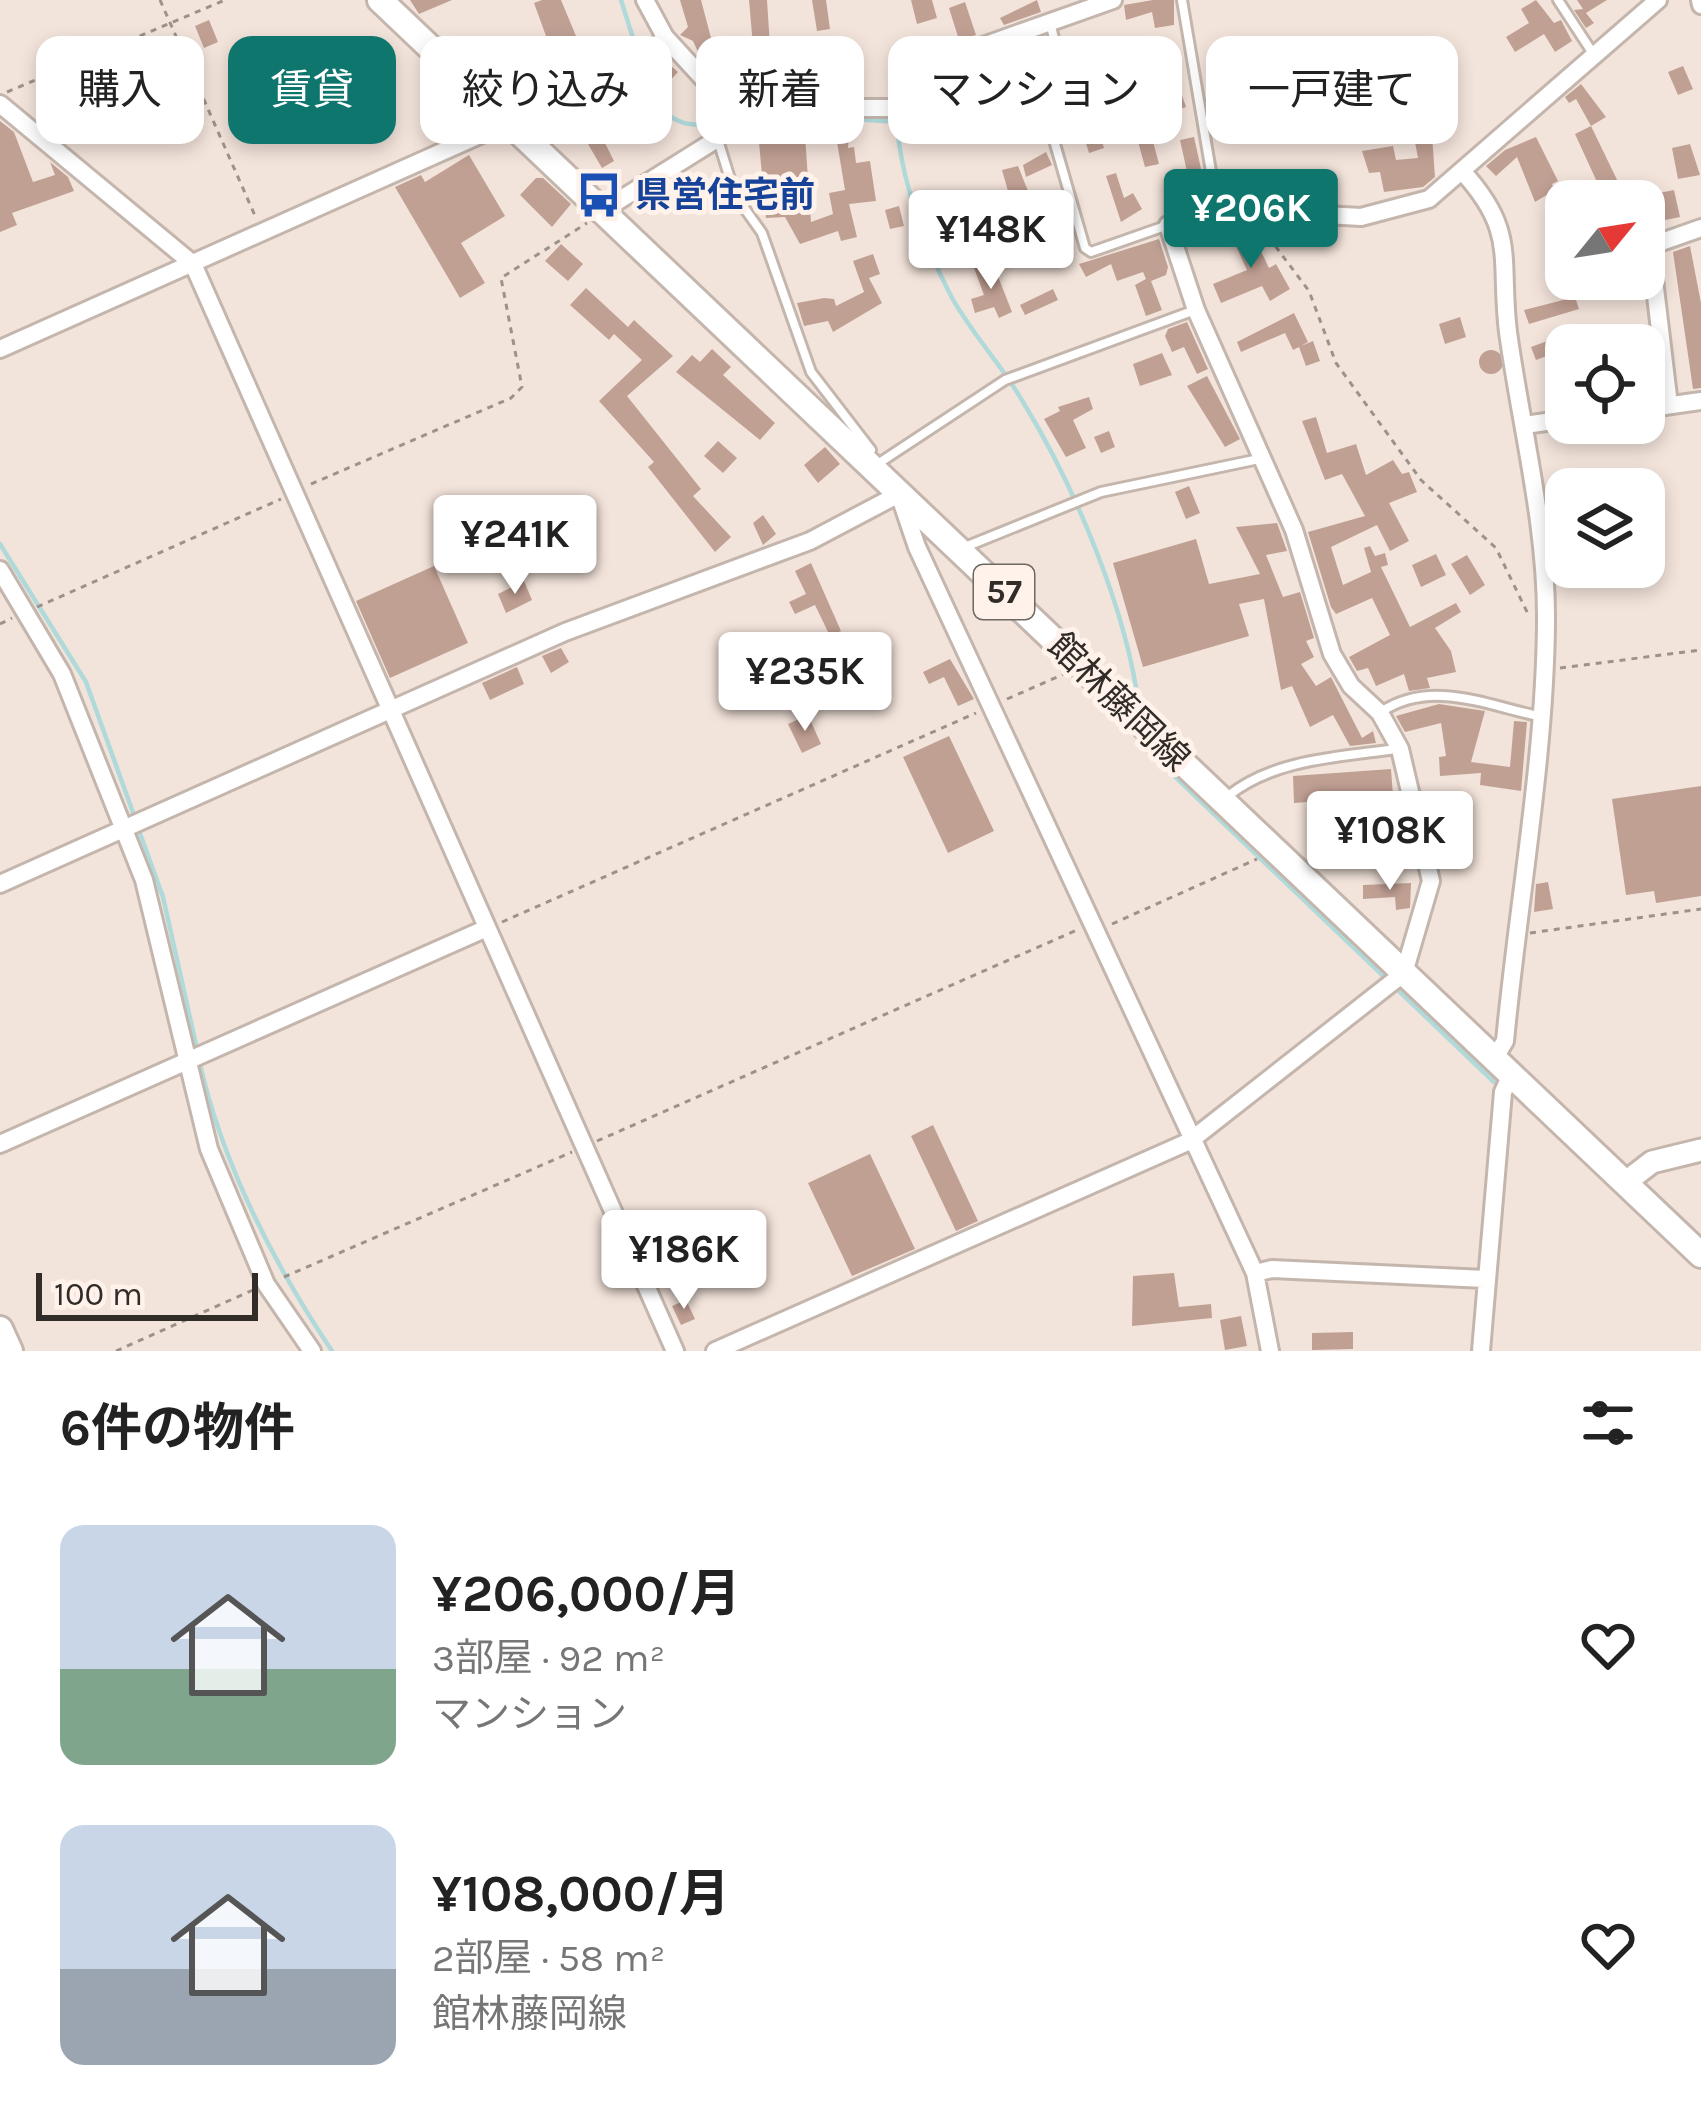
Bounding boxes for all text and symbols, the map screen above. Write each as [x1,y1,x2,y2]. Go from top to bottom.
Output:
chip: 購入 [36,36,204,144]
chip: 賃貸 [228,36,396,144]
chip: 絞り込み [420,36,672,144]
chip: 新着 [696,36,864,144]
chip: マンション [888,36,1182,144]
chip: 一戸建て [1206,36,1458,144]
pin: ¥206K [1167,169,1335,271]
bus stop icon: 県営住宅前 [574,170,624,220]
place label: 県営住宅前 [635,174,815,216]
north arrow [1545,180,1665,300]
map controls [1545,180,1665,588]
text: ¥206K [1191,185,1311,231]
pin: ¥148K [907,190,1075,292]
text: ¥148K [936,206,1046,252]
button: locate [1545,324,1665,444]
button: layers [1545,468,1665,588]
pin: ¥241K [431,495,599,597]
text: ¥241K [460,511,570,557]
road number: 57 [974,565,1034,619]
street label: 館林藤岡線 [1040,624,1198,780]
pin: ¥235K [721,632,889,734]
text: ¥235K [746,648,864,694]
pin: ¥108K [1306,791,1474,893]
text: ¥108K [1334,807,1446,853]
pin: ¥186K [600,1210,768,1312]
text: ¥186K [628,1226,740,1272]
scale bar [36,1267,258,1320]
text: 100 m [54,1275,143,1313]
icon: filters [1575,1390,1641,1456]
text: 6件の物件 [60,1398,295,1458]
text: ¥206,000/月 [432,1564,741,1624]
icon: home [156,1573,300,1717]
icon: heart [1575,1612,1641,1678]
text: 3部屋 · 92 m² [432,1635,665,1681]
text: マンション [432,1691,627,1737]
text: ¥108,000/月 [432,1864,730,1924]
icon: home [156,1873,300,2017]
icon: heart [1575,1912,1641,1978]
text: 2部屋 · 58 m² [432,1935,665,1981]
text: 館林藤岡線 [432,1991,627,2037]

